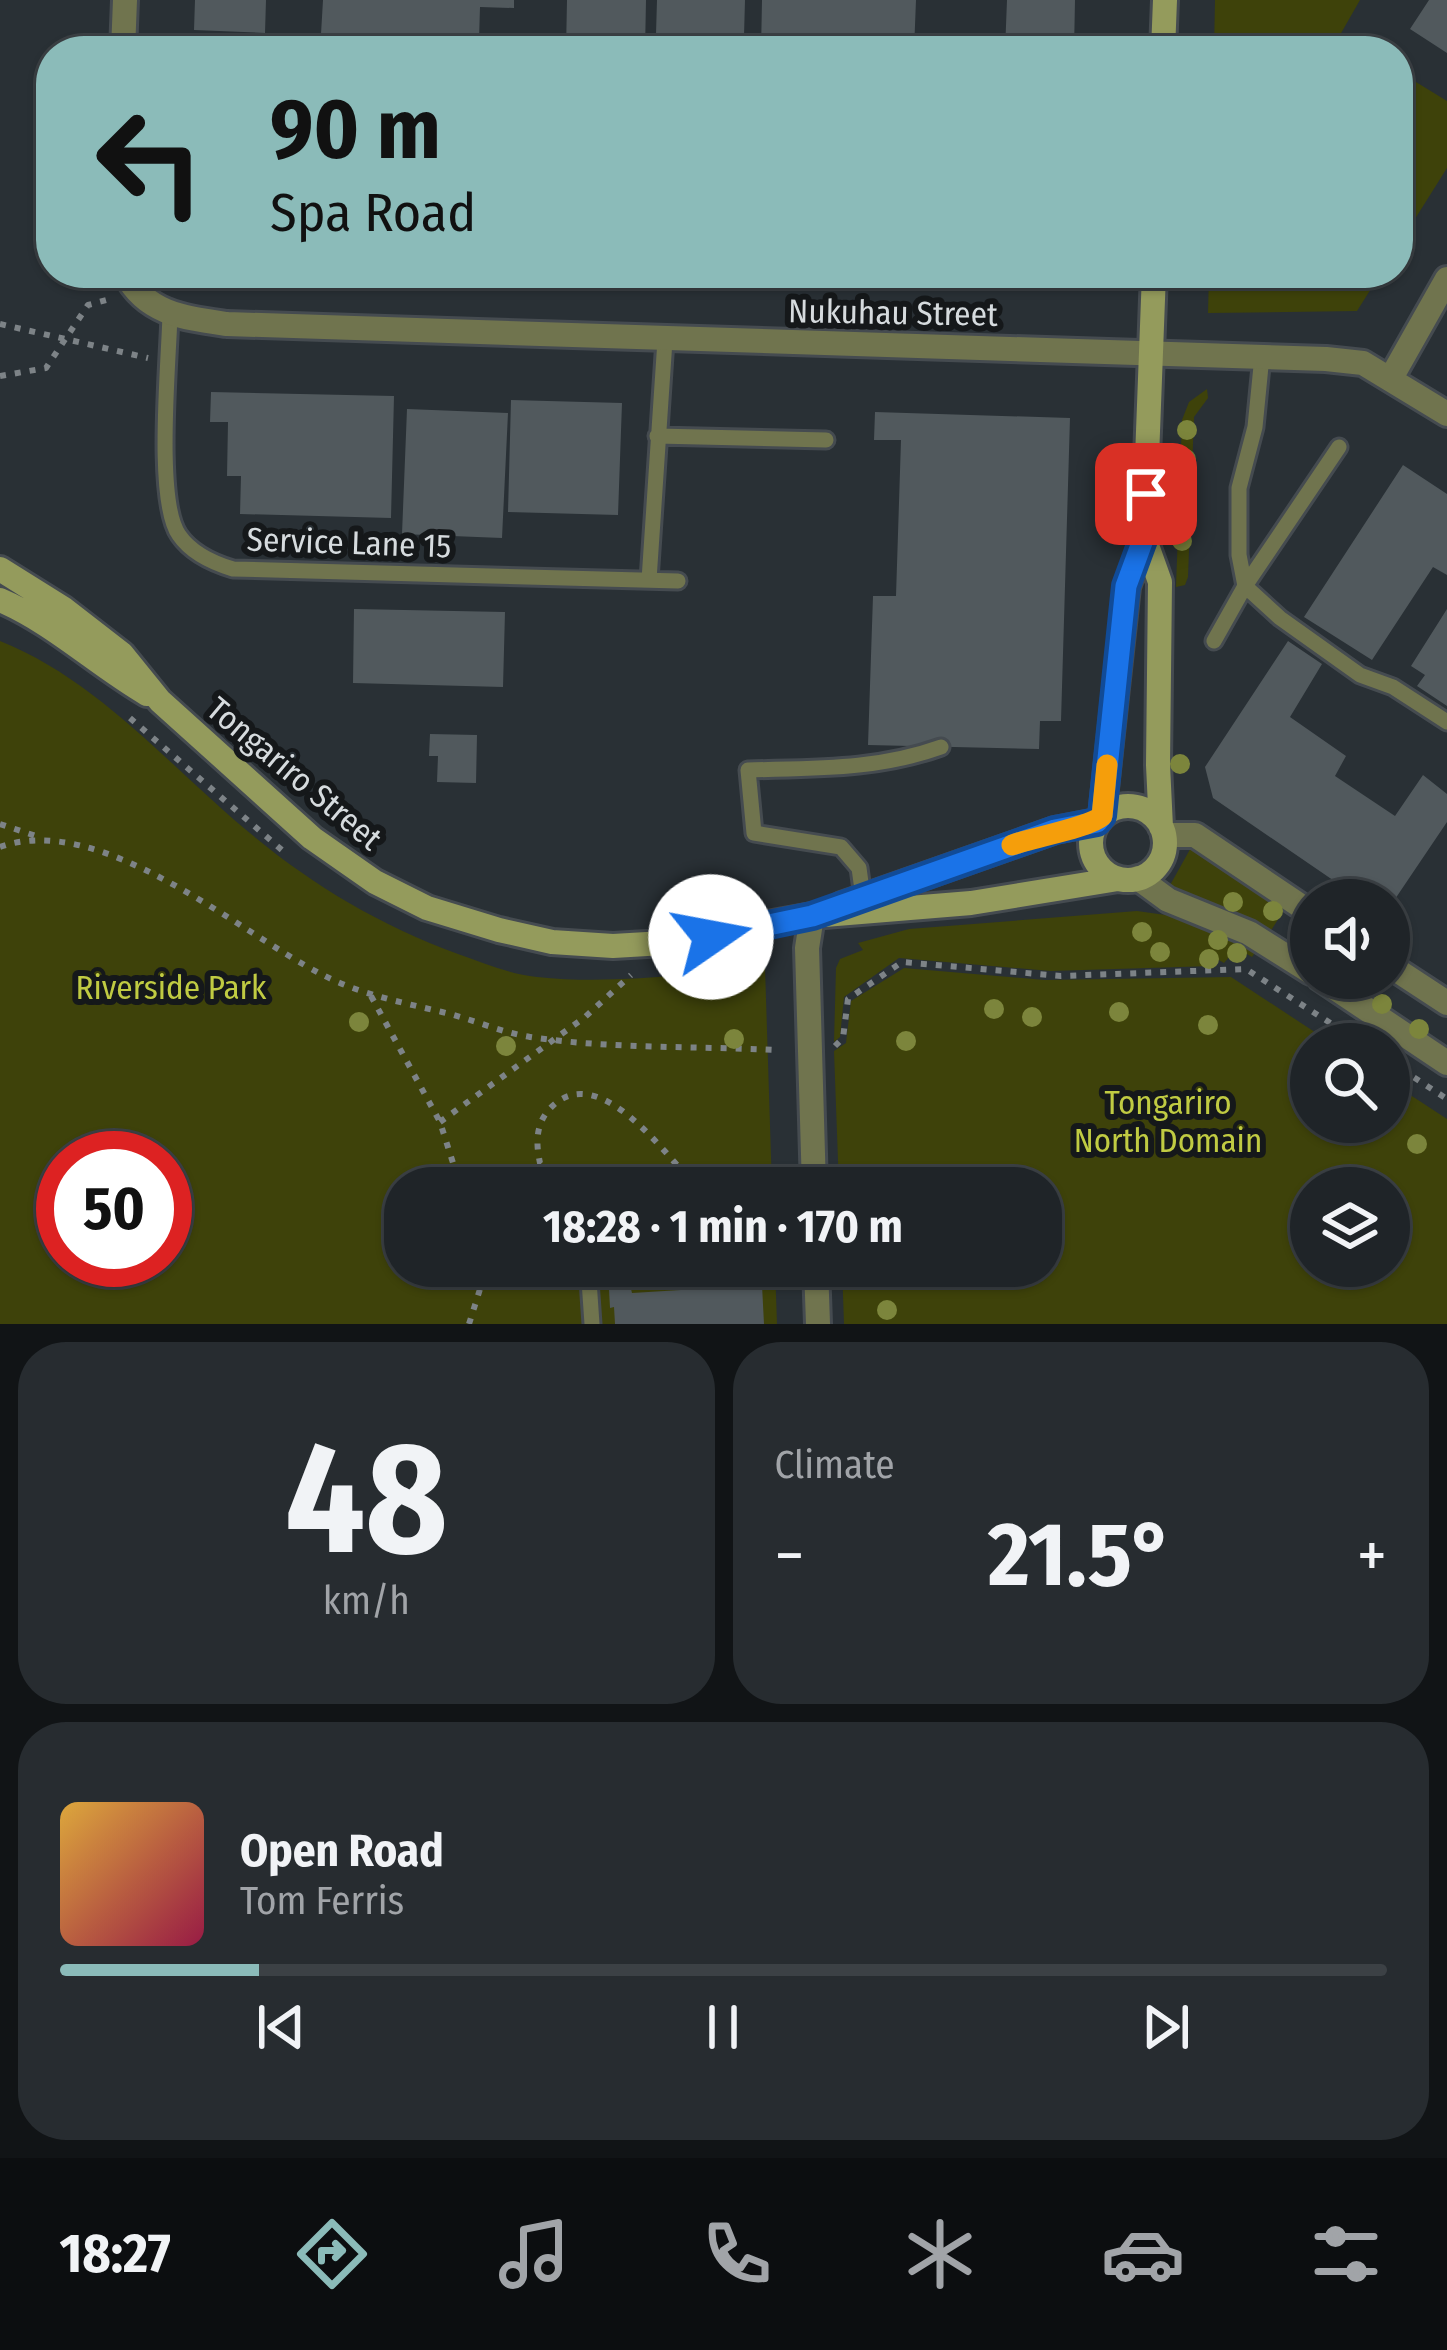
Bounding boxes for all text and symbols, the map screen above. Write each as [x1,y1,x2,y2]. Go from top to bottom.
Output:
text: 90 m [270,79,441,180]
icon: left [72,84,228,240]
text: Spa Road [270,181,476,245]
street label: Nukuhau Street [788,291,998,335]
pin [1095,443,1197,545]
icon: arrive [1113,461,1179,527]
street label: Service Lane 15 [246,519,452,567]
street label: Tongariro Street [199,689,390,859]
position arrow [648,874,774,1000]
map controls [1290,879,1410,1287]
button: sound [1290,879,1410,999]
park label: Riverside Park [76,968,267,1008]
button: search [1290,1023,1410,1143]
park label: Tongariro North Domain [1074,1083,1262,1161]
speed limit sign: 50 [36,1131,192,1287]
button: layers [1290,1167,1410,1287]
text: 18:28 · 1 min · 170 m [543,1200,903,1254]
text: 48 [285,1406,448,1593]
text: Climate [775,1442,895,1488]
text: 21.5° [988,1501,1173,1609]
text: − [775,1516,804,1595]
text: + [1357,1516,1387,1595]
text: km/h [323,1578,410,1624]
text: Open Road [240,1824,444,1878]
text: Tom Ferris [240,1878,404,1924]
icon: previous [248,1994,314,2060]
icon: pause [690,1994,756,2060]
icon: next [1133,1994,1199,2060]
icon: directions [290,2212,374,2296]
icon: music [492,2212,576,2296]
icon: phone [695,2212,779,2296]
icon: climate [898,2212,982,2296]
icon: car [1101,2212,1185,2296]
icon: filters [1304,2212,1388,2296]
text: 18:27 [59,2222,171,2286]

